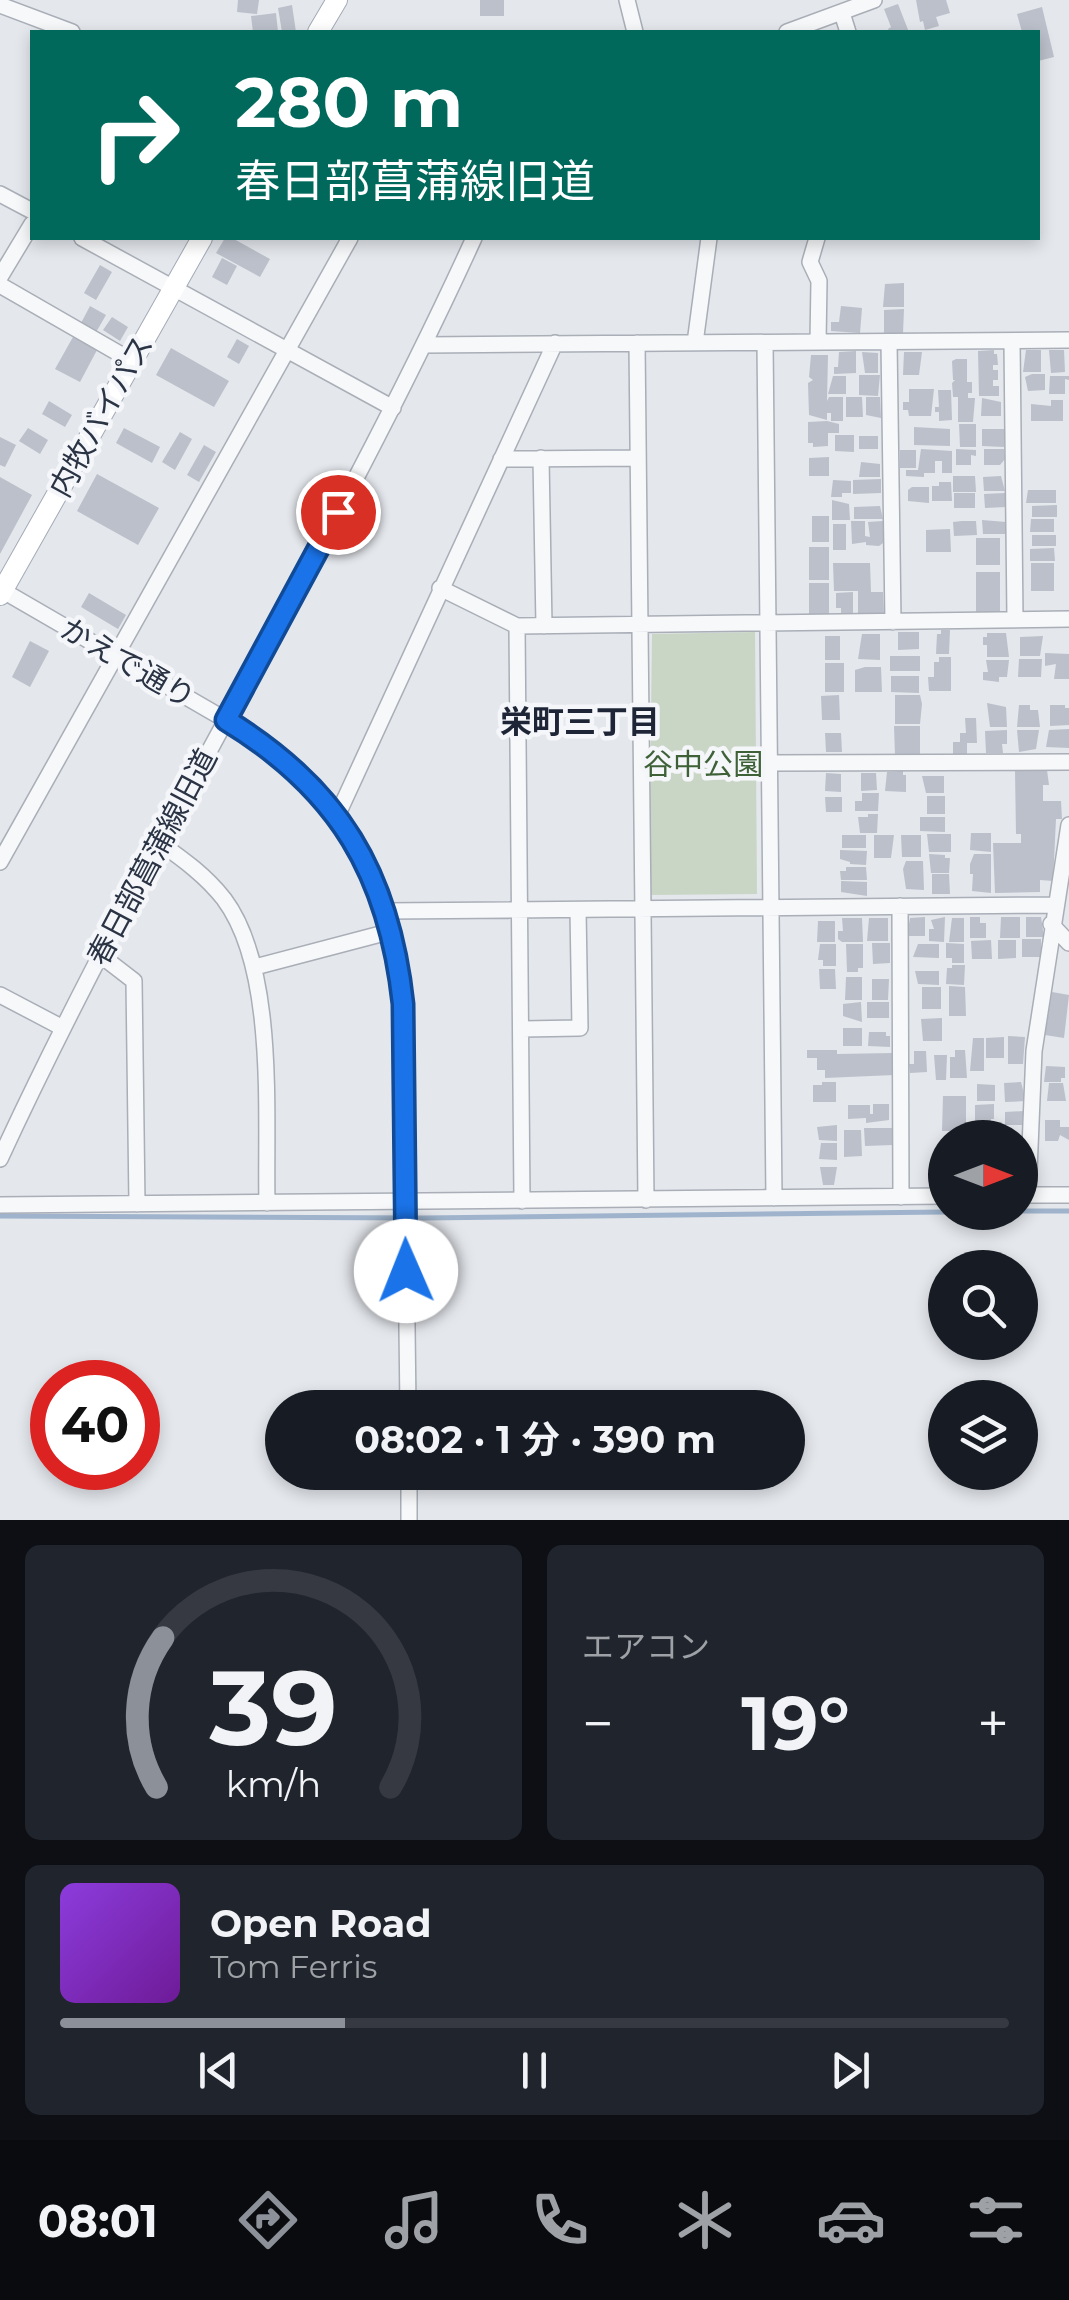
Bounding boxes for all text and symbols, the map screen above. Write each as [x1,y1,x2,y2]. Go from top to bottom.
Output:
text: 280 m [235,59,463,145]
icon: right [70,70,200,200]
text: 春日部菖蒲線旧道 [235,153,595,208]
street label: 内牧バイパス [41,329,161,503]
pin [296,470,381,555]
icon: arrive [311,485,366,540]
street label: かえで通り [54,610,202,716]
district label: 栄町三丁目 [500,702,660,741]
street label: 春日部菖蒲線旧道 [79,742,225,972]
park label: 谷中公園 [643,746,763,783]
north arrow [928,1120,1038,1230]
map controls [928,1120,1038,1490]
position arrow [354,1219,458,1323]
button: search [928,1250,1038,1360]
speed limit sign: 40 [30,1360,160,1490]
button: layers [928,1380,1038,1490]
text: 08:02 · 1 分 · 390 m [354,1416,716,1463]
text: エアコン [582,1627,710,1666]
text: 39 [209,1644,337,1771]
text: 19° [741,1677,850,1769]
text: − [582,1690,614,1757]
text: + [977,1690,1009,1757]
text: km/h [226,1762,321,1806]
text: Open Road [210,1900,432,1947]
text: Tom Ferris [210,1947,377,1986]
icon: previous [191,2043,246,2098]
icon: pause [507,2043,562,2098]
icon: next [823,2043,878,2098]
icon: directions [233,2185,303,2255]
icon: music [379,2185,449,2255]
icon: phone [525,2185,595,2255]
icon: climate [670,2185,740,2255]
icon: car [816,2185,886,2255]
icon: filters [961,2185,1031,2255]
text: 08:01 [38,2193,158,2248]

